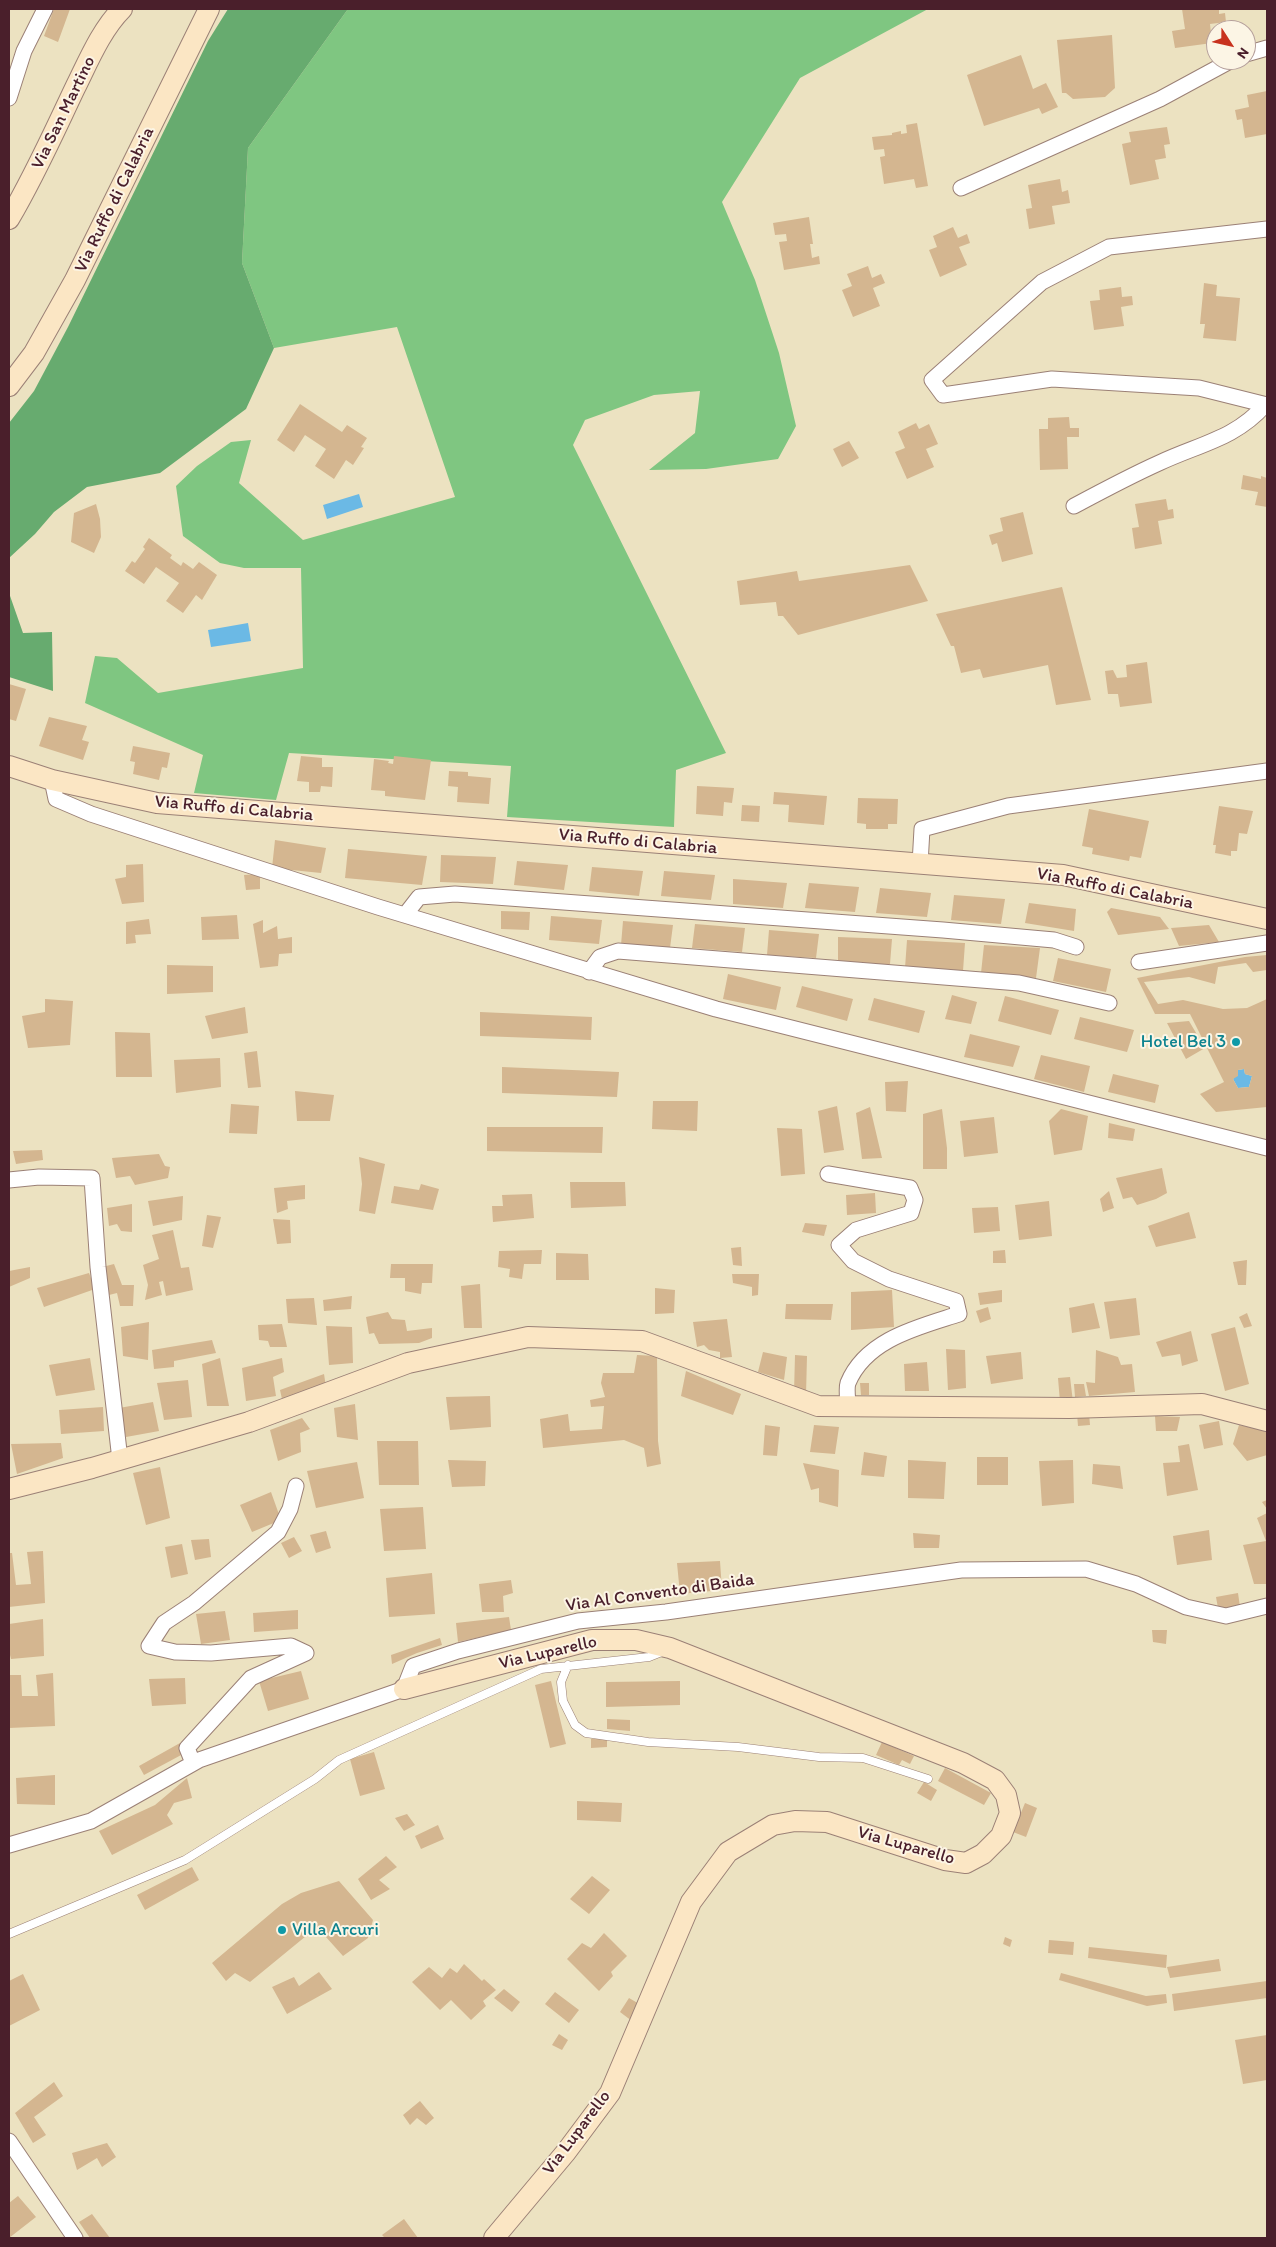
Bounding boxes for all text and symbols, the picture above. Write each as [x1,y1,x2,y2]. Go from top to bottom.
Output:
north arrow [1206,20,1256,70]
text: N [1233,45,1253,62]
street label: Via San Martino [27,53,101,173]
street label: Via Ruffo di Calabria [70,124,160,276]
street label: Via Ruffo di Calabria [154,791,314,827]
street label: Via Ruffo di Calabria [558,824,718,860]
street label: Via Ruffo di Calabria [1035,863,1195,915]
place label: Hotel Bel 3 [1141,1031,1226,1053]
marker: Hotel Bel 3 [1230,1036,1242,1048]
street label: Via Al Convento di Baida [564,1569,756,1617]
street label: Via Luparello [497,1631,599,1675]
street label: Via Luparello [855,1822,957,1870]
place label: Villa Arcuri [292,1919,379,1941]
marker: Villa Arcuri [276,1924,288,1936]
street label: Via Luparello [538,2086,616,2180]

